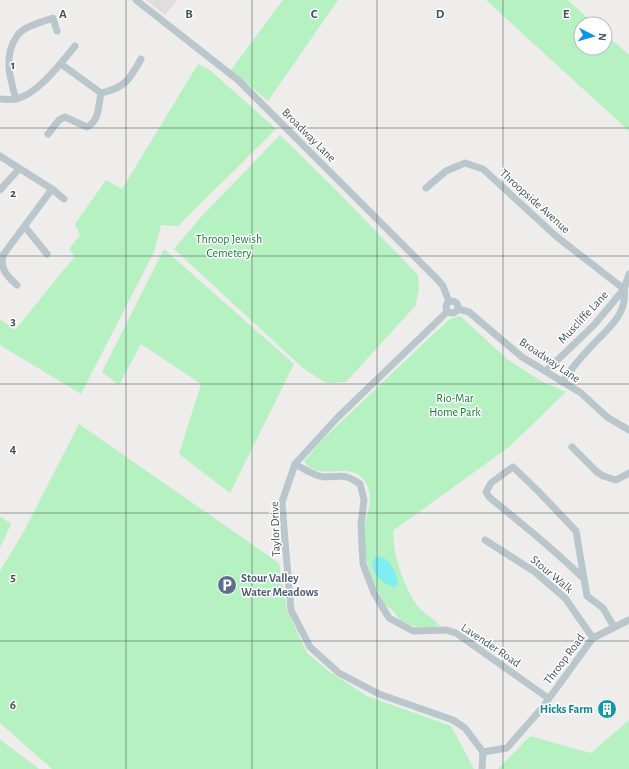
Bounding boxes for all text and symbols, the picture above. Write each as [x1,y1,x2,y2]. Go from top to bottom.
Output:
text: A [59,8,67,21]
text: B [185,8,193,21]
text: C [311,8,318,21]
text: D [436,8,445,21]
text: E [563,8,570,21]
north arrow [573,16,613,56]
text: N [597,33,608,41]
text: 1 [11,59,15,72]
street label: Broadway Lane [279,106,338,165]
street label: Throopside Avenue [498,167,572,235]
text: 2 [10,187,16,200]
park label: Throop Jewish Cemetery [196,233,262,260]
street label: Muscliffe Lane [556,288,610,346]
text: 3 [10,315,16,328]
street label: Broadway Lane [517,335,583,385]
park label: Rio-Mar Home Park [429,392,481,418]
text: 4 [10,443,17,456]
street label: Taylor Drive [268,501,283,557]
street label: Stour Walk [529,553,576,595]
text: 5 [10,571,16,584]
place label: Stour Valley Water Meadows [241,572,319,598]
parking icon: Stour Valley Water Meadows [216,574,238,596]
street label: Lavender Road [459,621,523,669]
street label: Throop Road [541,632,587,686]
building icon: Hicks Farm [596,698,618,720]
text: 6 [10,699,16,712]
place label: Hicks Farm [540,703,593,715]

